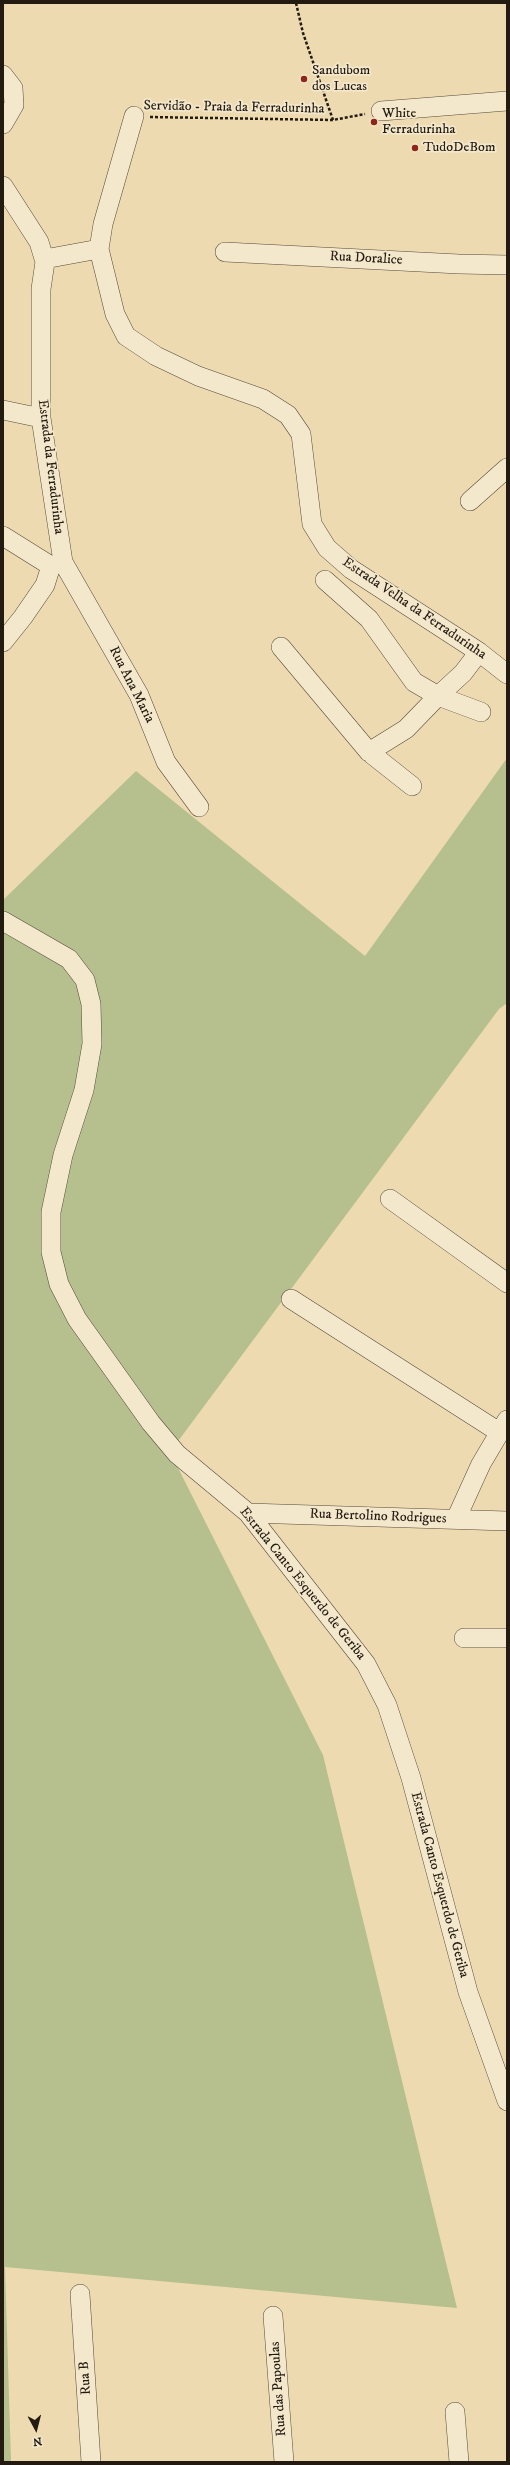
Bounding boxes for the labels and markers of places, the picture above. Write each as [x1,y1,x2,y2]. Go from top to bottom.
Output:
place label: Sandubom dos Lucas [312,63,370,96]
marker: Sandubom dos Lucas [299,74,309,84]
place label: White Ferradurinha [382,106,456,138]
marker: White Ferradurinha [369,117,379,127]
place label: TudoDeBom [423,140,495,156]
marker: TudoDeBom [410,143,420,153]

